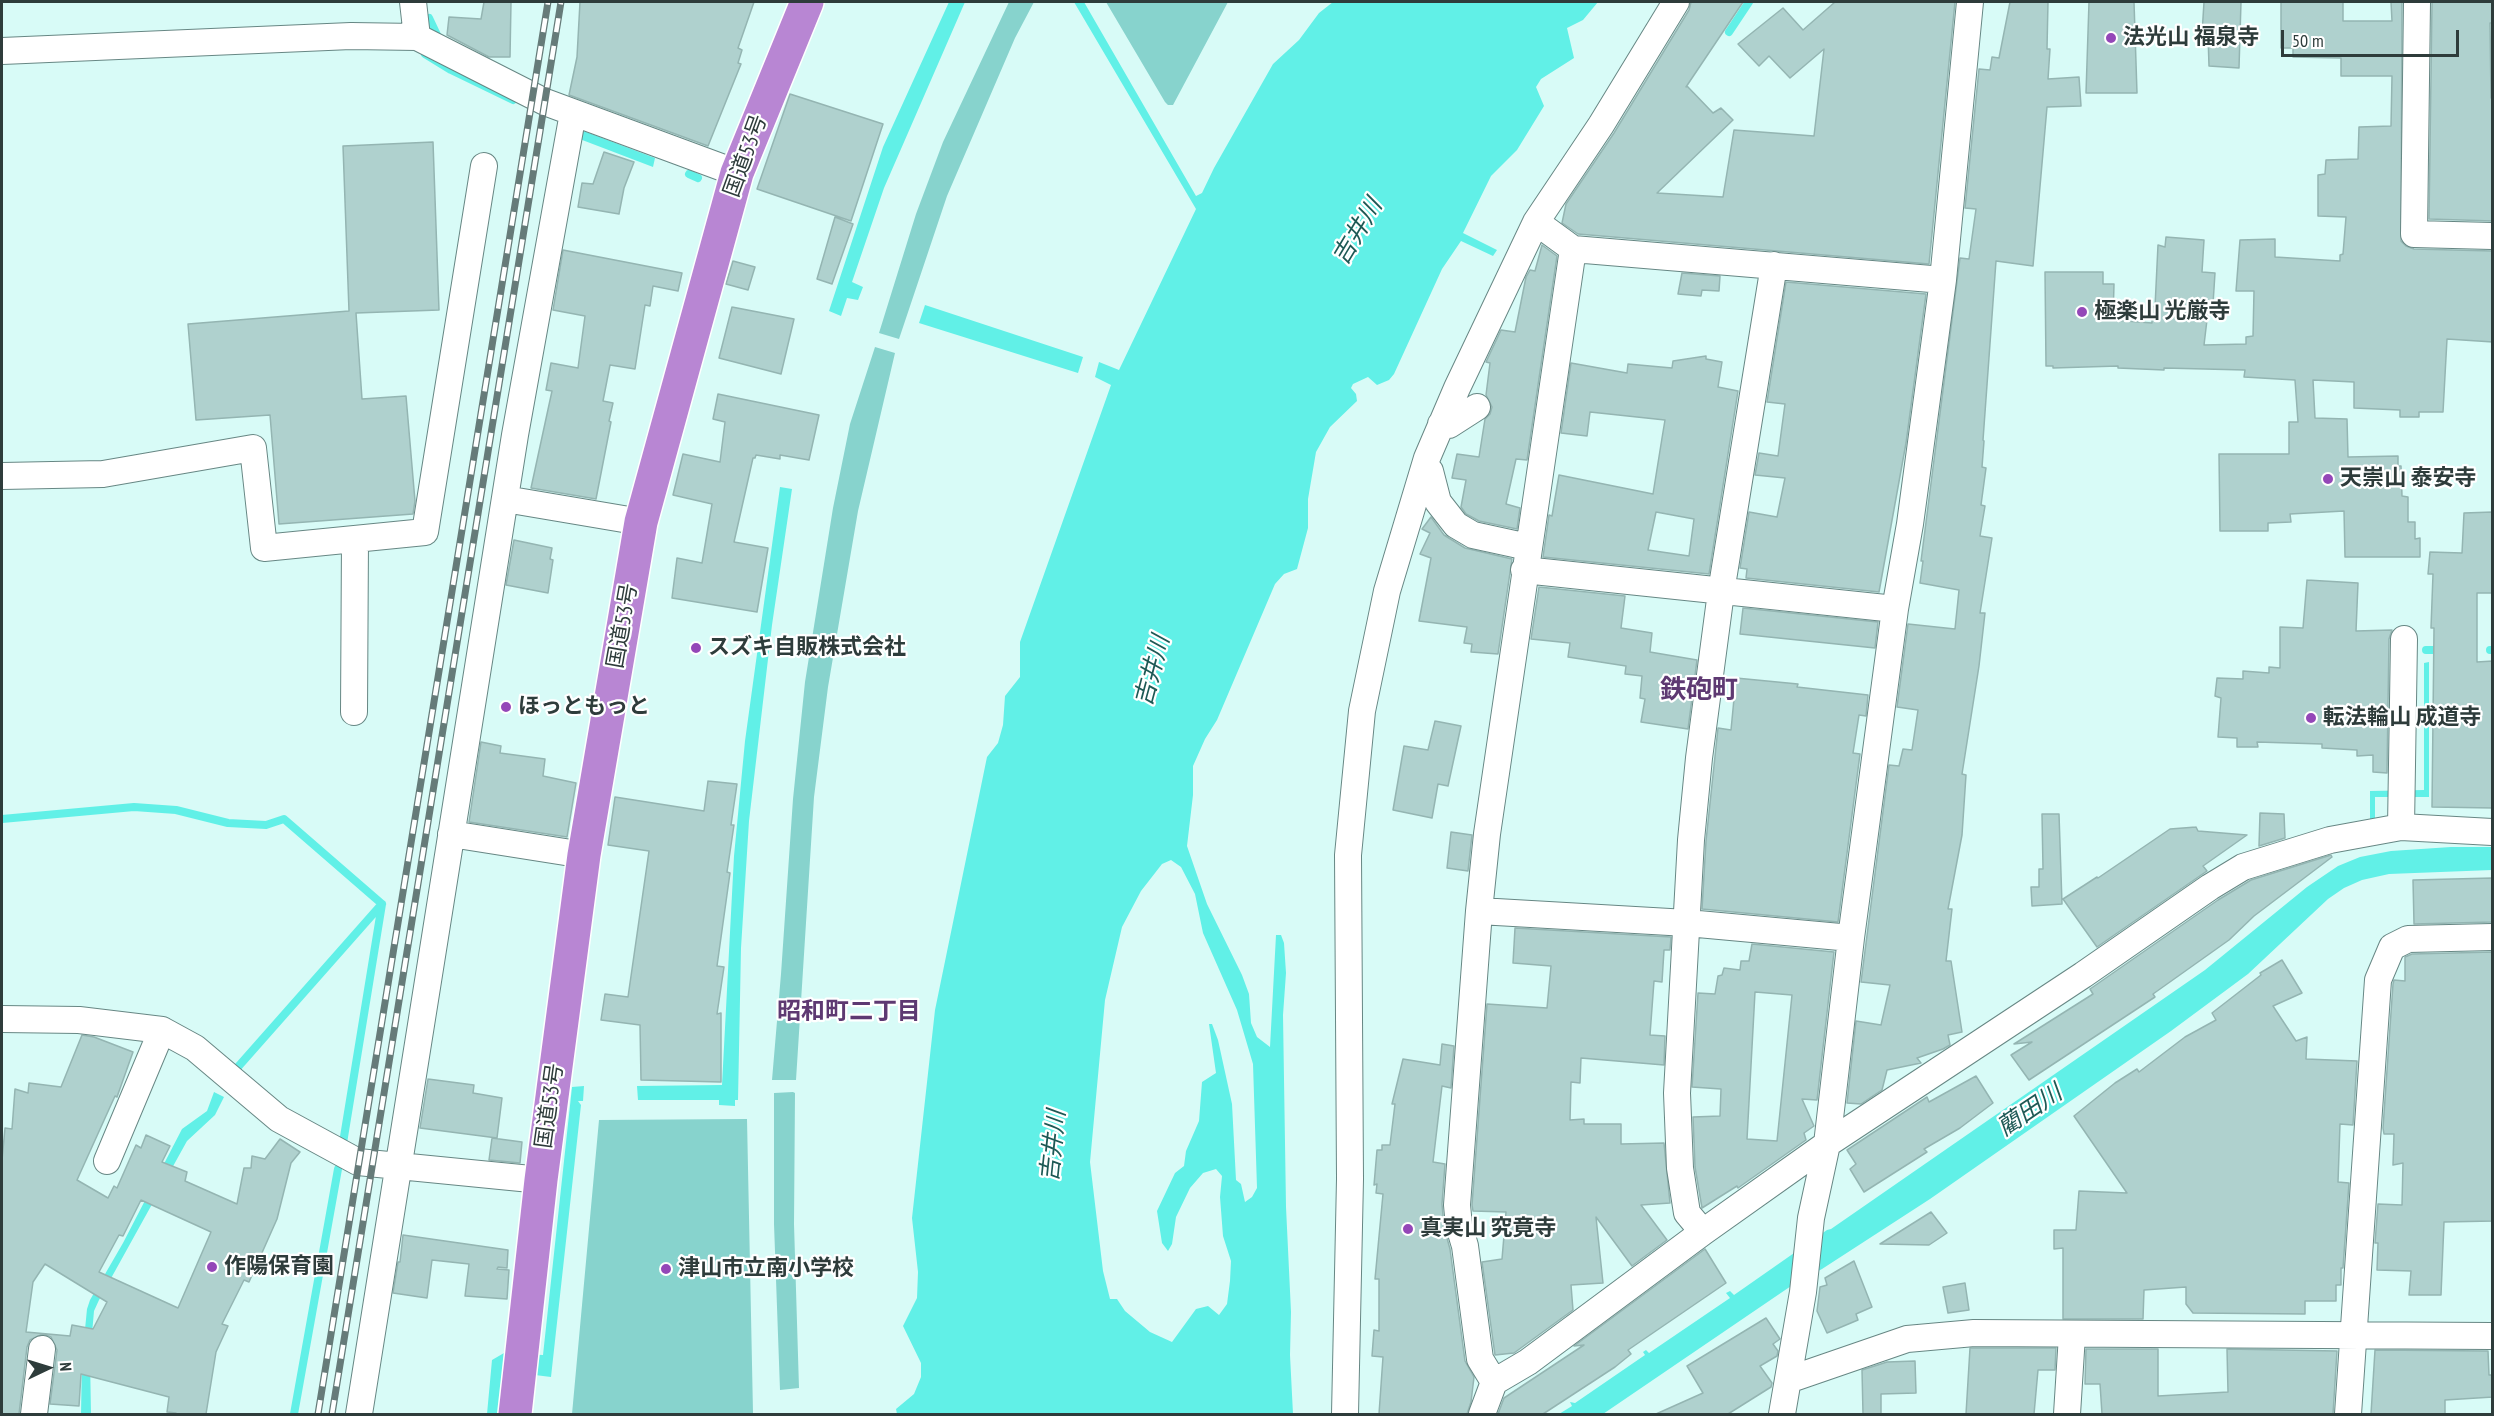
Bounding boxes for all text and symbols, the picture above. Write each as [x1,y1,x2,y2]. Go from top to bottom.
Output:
scale bar [2284,18,2462,56]
place label: 法光山 福泉寺 [2123,25,2260,51]
text: 50 m [2292,29,2324,52]
marker: 法光山 福泉寺 [2104,31,2118,45]
street label: 国道53号 [719,111,773,201]
water label: 吉井川 [1327,194,1389,270]
place label: 極楽山 光厳寺 [2094,299,2231,325]
marker: 極楽山 光厳寺 [2075,305,2089,319]
place label: 天崇山 泰安寺 [2340,466,2477,492]
marker: 天崇山 泰安寺 [2321,472,2335,486]
street label: 国道53号 [603,581,643,671]
water label: 吉井川 [1130,632,1176,710]
place label: スズキ自販株式会社 [708,635,906,661]
marker: スズキ自販株式会社 [689,641,703,655]
district label: 鉄砲町 [1660,675,1738,707]
place label: ほっともっと [518,694,650,720]
marker: ほっともっと [499,700,513,714]
place label: 転法輪山 成道寺 [2323,705,2482,731]
marker: 転法輪山 成道寺 [2304,711,2318,725]
district label: 昭和町二丁目 [777,998,921,1026]
street label: 国道53号 [531,1062,569,1150]
water label: 藺田川 [1992,1079,2068,1143]
water label: 吉井川 [1036,1109,1072,1183]
place label: 真実山 究竟寺 [1420,1216,1557,1242]
marker: 真実山 究竟寺 [1401,1222,1415,1236]
place label: 作陽保育園 [224,1254,334,1280]
place label: 津山市立南小学校 [678,1256,854,1282]
marker: 作陽保育園 [205,1260,219,1274]
marker: 津山市立南小学校 [659,1262,673,1276]
north arrow [18,1338,78,1398]
text: N [56,1362,76,1372]

